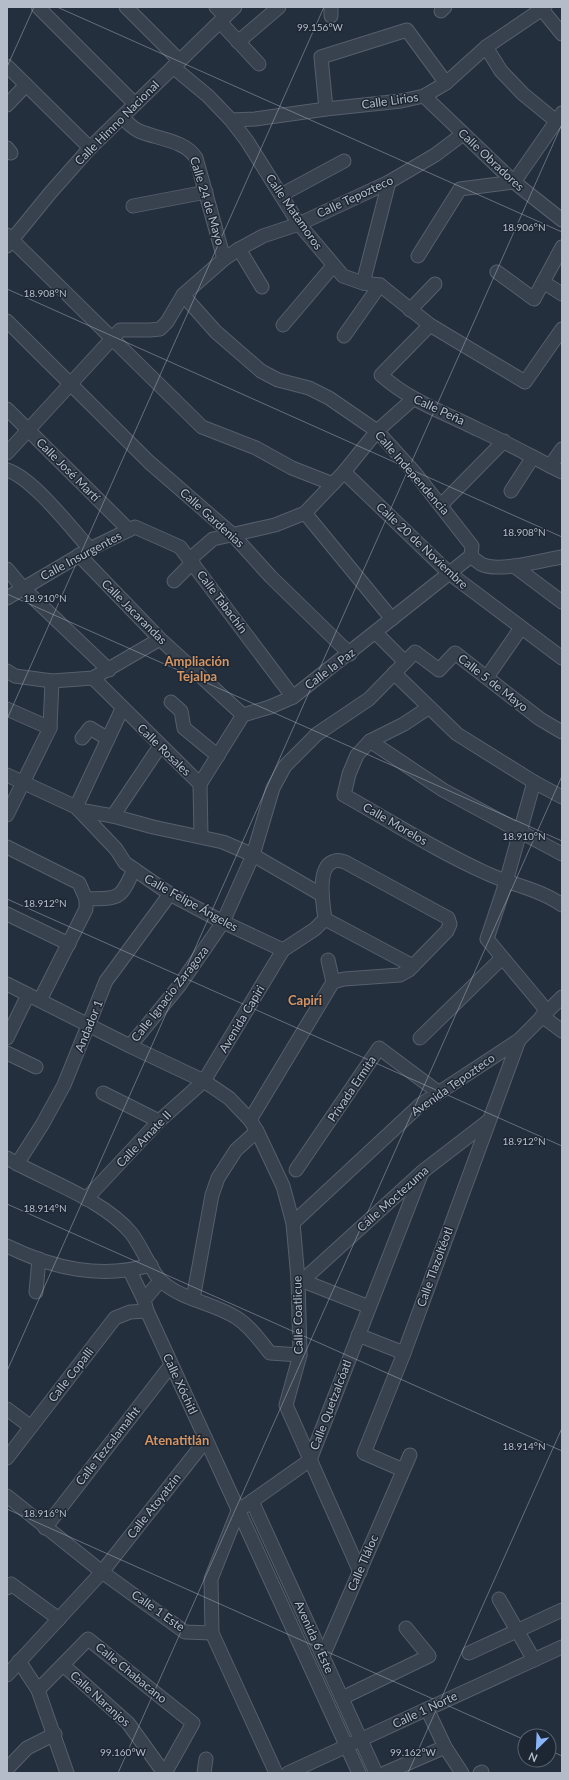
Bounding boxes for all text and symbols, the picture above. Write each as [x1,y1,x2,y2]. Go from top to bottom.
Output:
text: 99.156°W [297,21,344,33]
street label: Calle Himno Nacional [71,77,162,168]
street label: Calle Lirios [360,89,419,112]
street label: Calle Obradores [455,125,527,194]
street label: Calle 24 de Mayo [187,155,228,247]
street label: Calle Matamoros [263,171,326,252]
street label: Calle Tepozteco [314,172,396,221]
text: 18.906°N [502,221,546,233]
text: 18.908°N [23,287,67,299]
street label: Calle Peña [411,391,467,428]
street label: Calle Independencia [372,428,453,518]
street label: Calle José Martí [33,435,104,505]
street label: Calle Gardenias [177,485,248,551]
street label: Calle 20 de Noviembre [373,499,471,592]
text: 18.908°N [502,526,546,538]
street label: Calle Insurgentes [37,528,124,583]
street label: Calle Tabachín [194,567,251,636]
street label: Calle Jacarandas [99,576,170,647]
text: 18.910°N [23,592,67,604]
street label: Calle la Paz [301,644,358,692]
street label: Calle 5 de Mayo [455,651,531,715]
district label: Ampliación Tejalpa [164,653,229,684]
street label: Calle Rosales [134,720,194,779]
street label: Calle Morelos [360,799,430,848]
text: 18.910°N [502,830,546,842]
street label: Calle Felipe Ángeles [142,871,241,935]
text: 18.912°N [23,897,67,909]
street label: Calle Ignacio Zaragoza [128,943,212,1044]
street label: Avenida Capiri [216,982,268,1055]
district label: Capiri [288,992,322,1008]
street label: Andador 1 [71,997,106,1054]
street label: Avenida Tepozteco [408,1050,498,1119]
street label: Privada Ermita [324,1053,379,1125]
street label: Calle Amate II [113,1107,174,1170]
text: 18.912°N [502,1135,546,1147]
street label: Calle Moctezuma [354,1163,432,1235]
text: 18.914°N [23,1202,67,1214]
street label: Calle Tlazoltéotl [413,1225,456,1309]
street label: Calle Coatlicue [289,1276,306,1354]
street label: Calle Copalli [45,1344,97,1405]
street label: Calle Xóchitl [160,1351,201,1417]
street label: Calle Quetzalcóatl [306,1358,355,1452]
street label: Calle Tezcalamalht [72,1403,144,1488]
district label: Atenatitlán [144,1432,209,1448]
text: 18.914°N [502,1440,546,1452]
street label: Calle Atoyatzin [124,1470,184,1541]
text: 18.916°N [23,1507,67,1519]
street label: Calle Tláloc [344,1532,381,1593]
street label: Calle 1 Este [129,1587,188,1634]
street label: Avenida 6 Este [292,1598,337,1675]
street label: Calle Chabacano [93,1639,170,1706]
street label: Calle Naranjos [67,1668,134,1730]
street label: Calle 1 Norte [390,1688,460,1731]
north arrow [517,1728,557,1768]
text: 99.160°W [100,1746,147,1758]
text: 99.162°W [390,1746,437,1758]
text: N [526,1750,539,1765]

